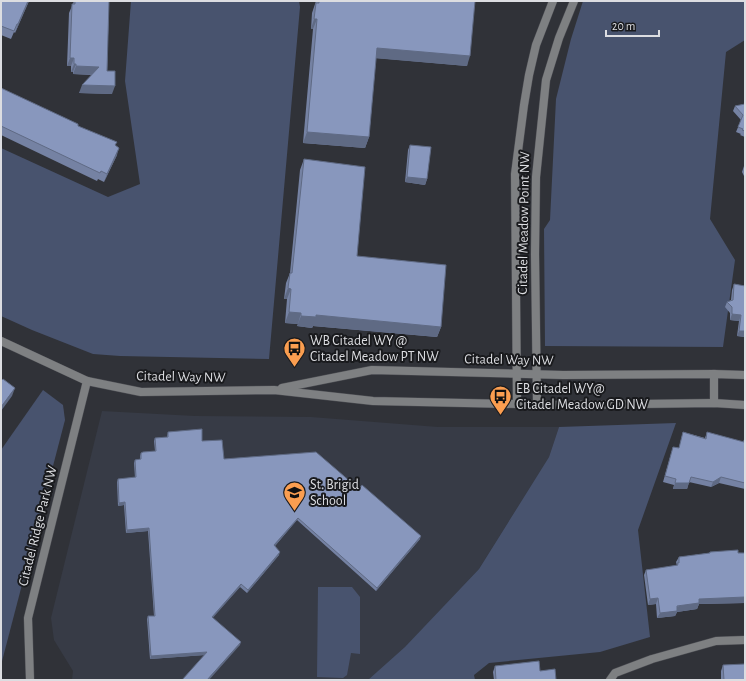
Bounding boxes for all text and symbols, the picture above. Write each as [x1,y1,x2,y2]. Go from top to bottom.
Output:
scale bar [606,12,659,38]
text: 20 m [612,20,635,32]
street label: Citadel Meadow Point NW [516,151,532,295]
place label: WB Citadel WY @ Citadel Meadow PT NW [310,334,439,364]
bus stop icon: WB Citadel WY @ Citadel Meadow PT NW [281,336,307,369]
street label: Citadel Way NW [464,352,554,368]
street label: Citadel Way NW [136,369,226,385]
place label: EB Citadel WY@ Citadel Meadow GD NW [516,382,648,412]
bus stop icon: EB Citadel WY@ Citadel Meadow GD NW [487,384,513,417]
street label: Citadel Ridge Park NW [16,464,60,588]
place label: St. Brigid School [310,478,359,508]
school or university icon: St. Brigid School [282,480,308,513]

